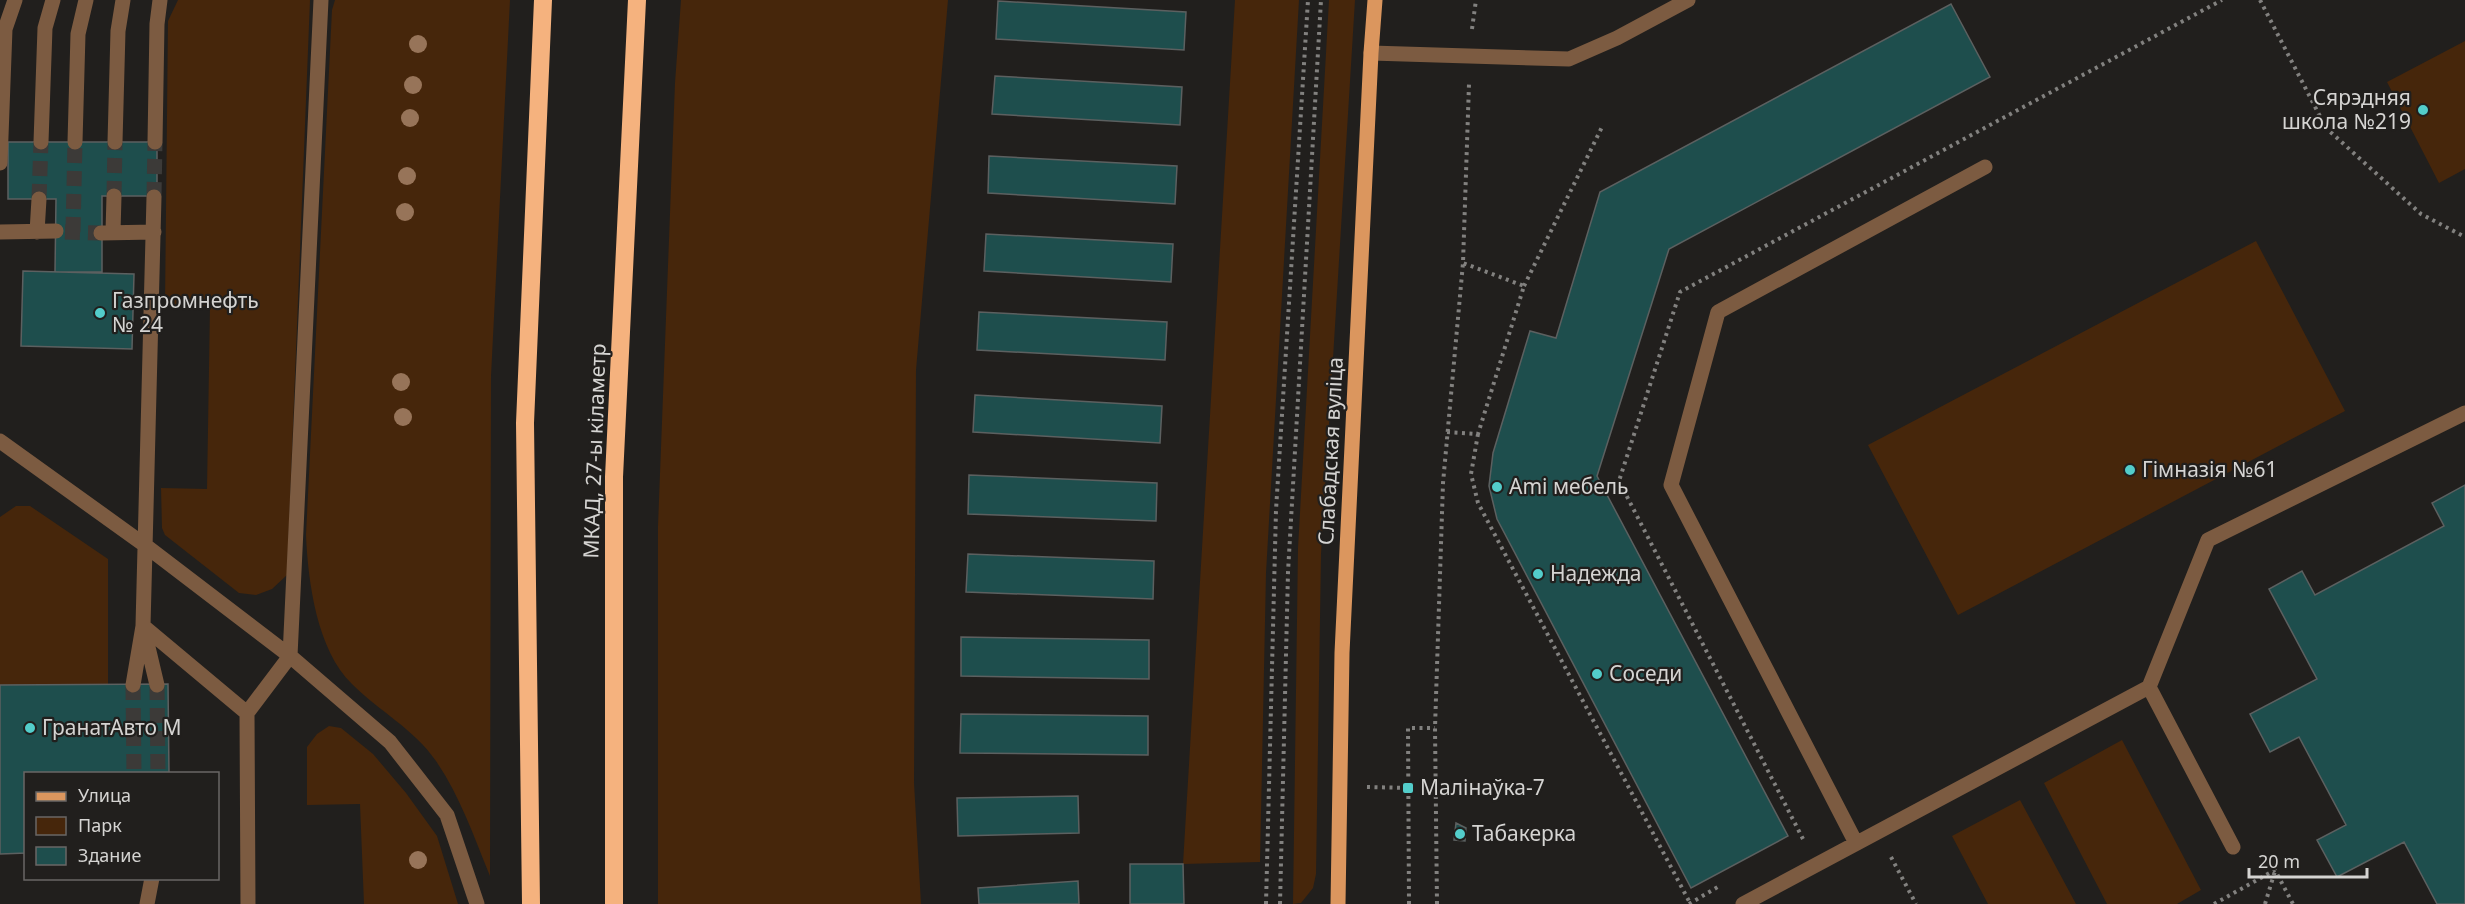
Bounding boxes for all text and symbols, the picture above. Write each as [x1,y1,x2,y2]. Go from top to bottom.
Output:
place label: Сярэдняя школа №219 [2282,83,2411,135]
marker: Сярэдняя школа №219 [2416,103,2430,117]
place label: Газпромнефть № 24 [112,286,259,338]
marker: Газпромнефть № 24 [93,306,107,320]
street label: МКАД, 27-ы кіламетр [576,343,612,559]
street label: Слабадская вуліца [1311,356,1349,546]
place label: Гімназія №61 [2142,455,2278,483]
marker: Гімназія №61 [2123,463,2137,477]
place label: Ami мебель [1509,472,1629,500]
marker: Ami мебель [1490,480,1504,494]
place label: Надежда [1550,559,1642,587]
marker: Надежда [1531,567,1545,581]
place label: Соседи [1609,659,1682,687]
marker: Соседи [1590,667,1604,681]
place label: ГранатАвто М [42,713,182,741]
marker: ГранатАвто М [23,721,37,735]
legend [24,772,219,880]
place label: Малінаўка-7 [1420,773,1545,801]
marker: Малінаўка-7 [1401,781,1415,795]
text: Улица [78,783,131,807]
text: Парк [78,813,122,837]
place label: Табакерка [1472,819,1576,847]
marker: Табакерка [1453,827,1467,841]
scale bar [2249,841,2368,879]
text: Здание [78,843,142,867]
text: 20 m [2258,849,2300,873]

